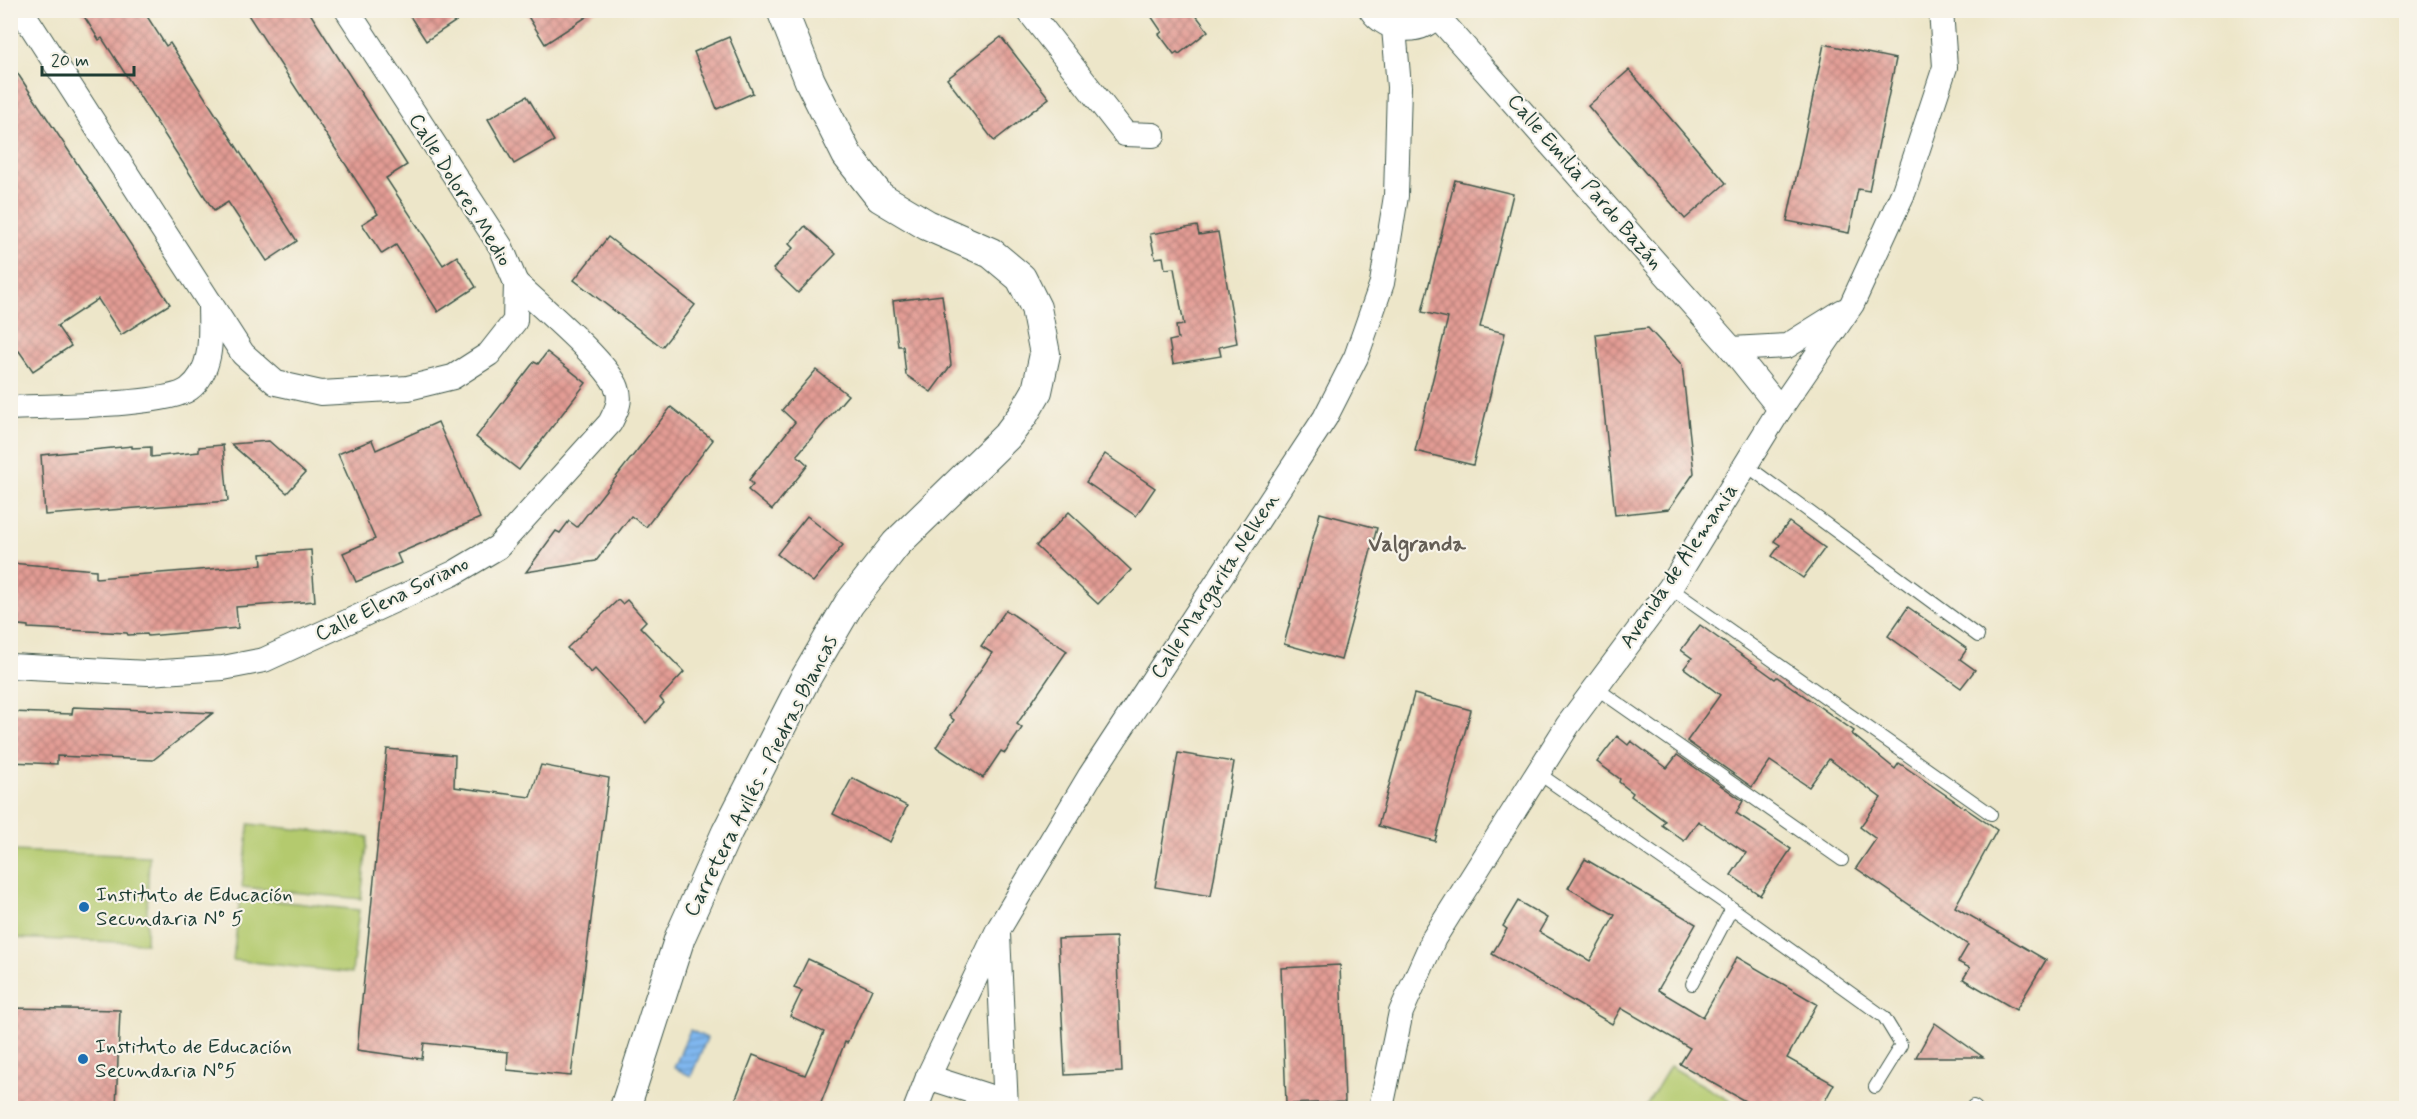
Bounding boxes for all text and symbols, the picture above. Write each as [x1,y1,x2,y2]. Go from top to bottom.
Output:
scale bar [42,39,134,77]
text: 20 m [51,49,89,73]
street label: Calle Emilia Pardo Bazán [1501,88,1669,276]
street label: Calle Dolores Medio [402,108,518,272]
street label: Avenida de Alemania [1613,478,1745,654]
street label: Calle Margarita Nelken [1144,487,1287,685]
district label: Valgranda [1368,531,1467,562]
street label: Calle Elena Soriano [310,550,474,648]
street label: Carretera Avilés - Piedras Blancas [678,630,844,922]
place label: Instituto de Educación Secundaria Nº 5 [96,881,293,933]
marker: Instituto de Educación Secundaria Nº 5 [77,900,91,914]
place label: Instituto de Educación Secundaria Nº5 [95,1033,292,1085]
marker: Instituto de Educación Secundaria Nº5 [76,1052,90,1066]

